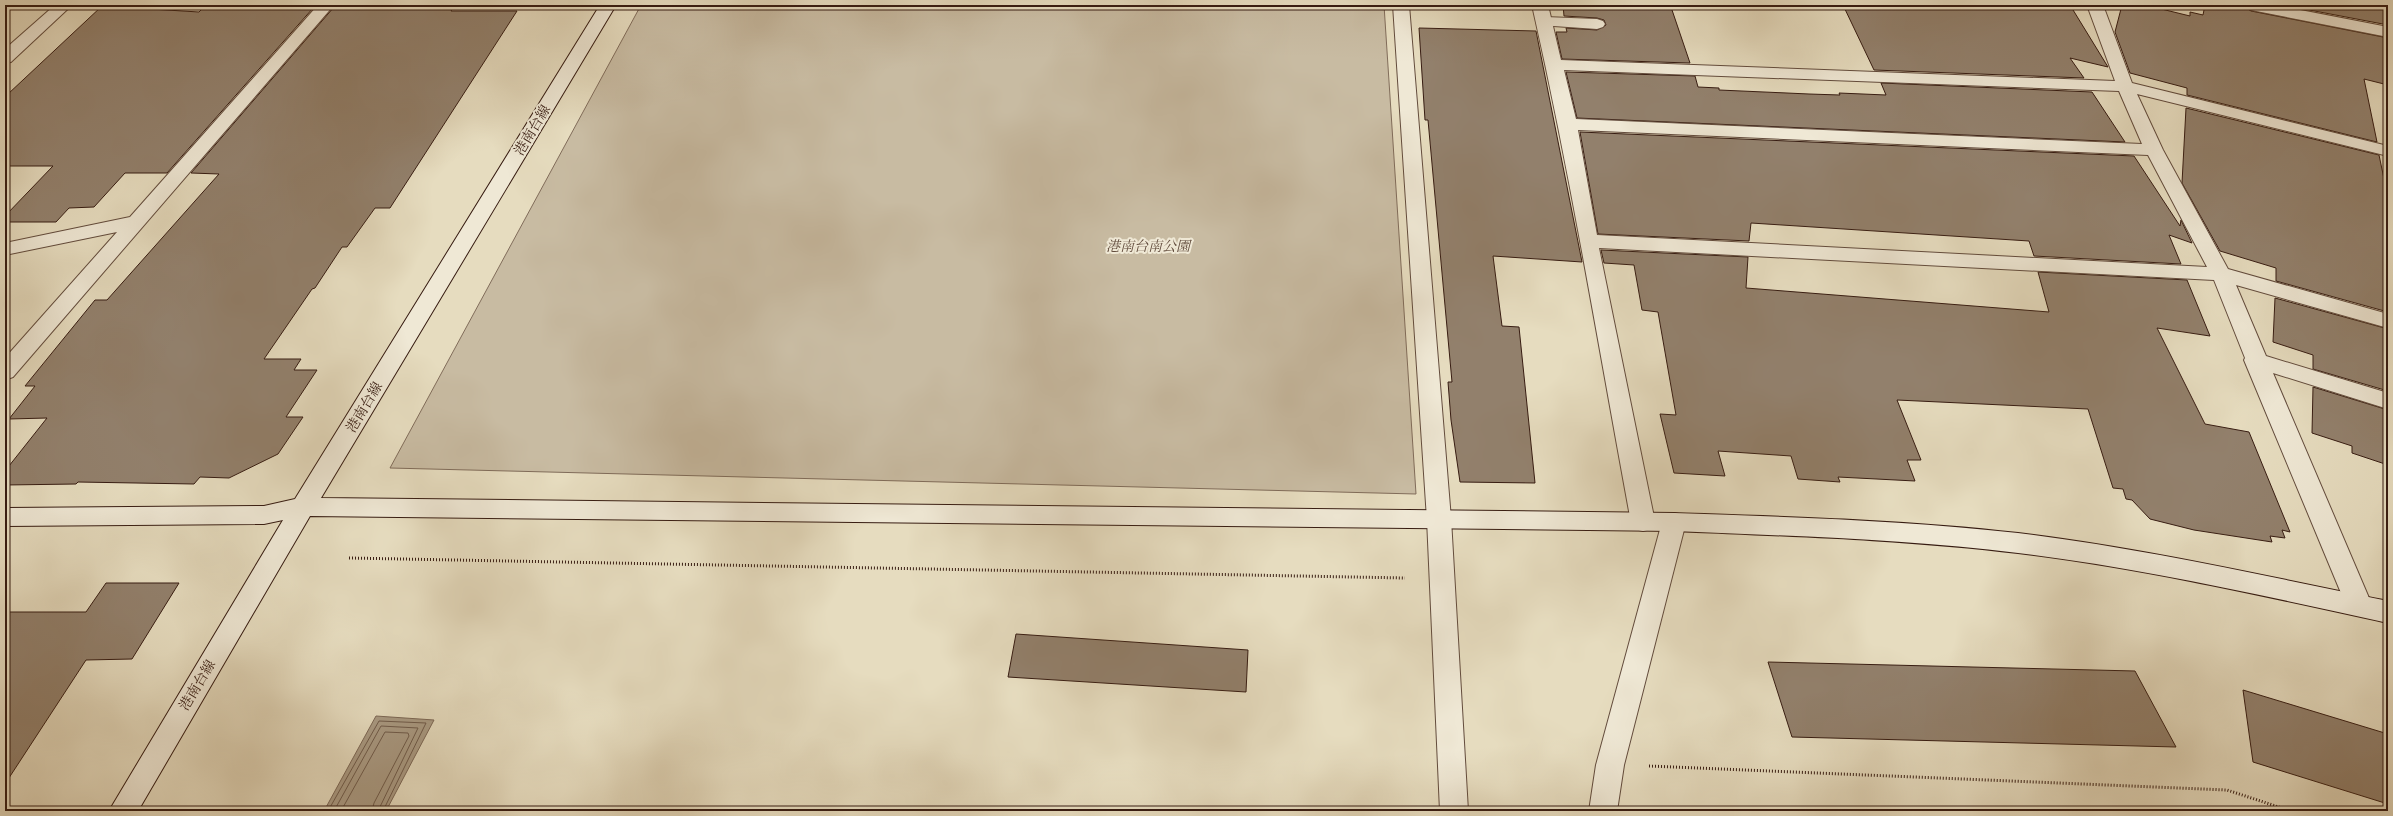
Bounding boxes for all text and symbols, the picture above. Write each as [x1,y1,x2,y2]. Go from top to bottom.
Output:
street label: 港南台線 [511,102,554,159]
park label: 港南台南公園 [1106,238,1192,255]
street label: 港南台線 [343,379,386,436]
street label: 港南台線 [176,657,219,714]

